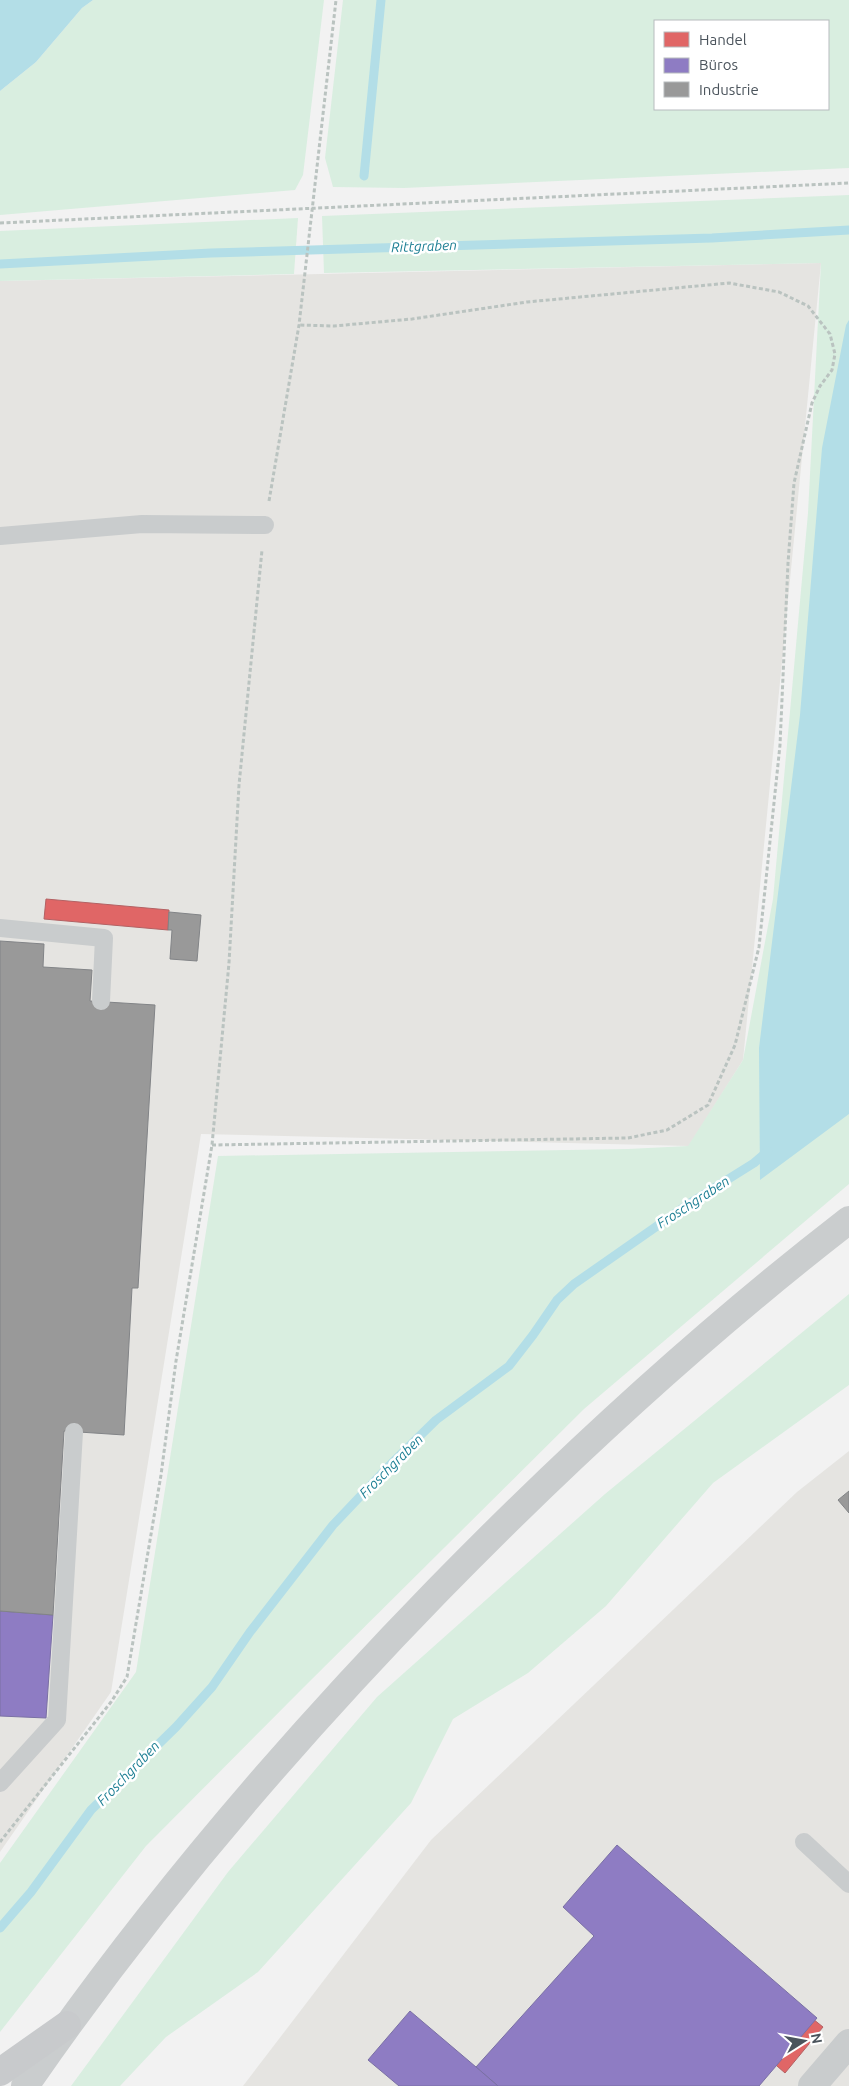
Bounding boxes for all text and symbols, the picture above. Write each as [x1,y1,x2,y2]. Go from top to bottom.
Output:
legend [654,20,829,110]
text: Handel [699,31,747,48]
text: Büros [699,56,738,73]
text: Industrie [699,81,759,98]
water label: Rittgraben [391,237,457,255]
water label: Froschgraben [654,1173,732,1231]
water label: Froschgraben [356,1431,426,1501]
water label: Froschgraben [93,1738,163,1808]
north arrow [779,2016,829,2066]
text: N [808,2032,826,2045]

